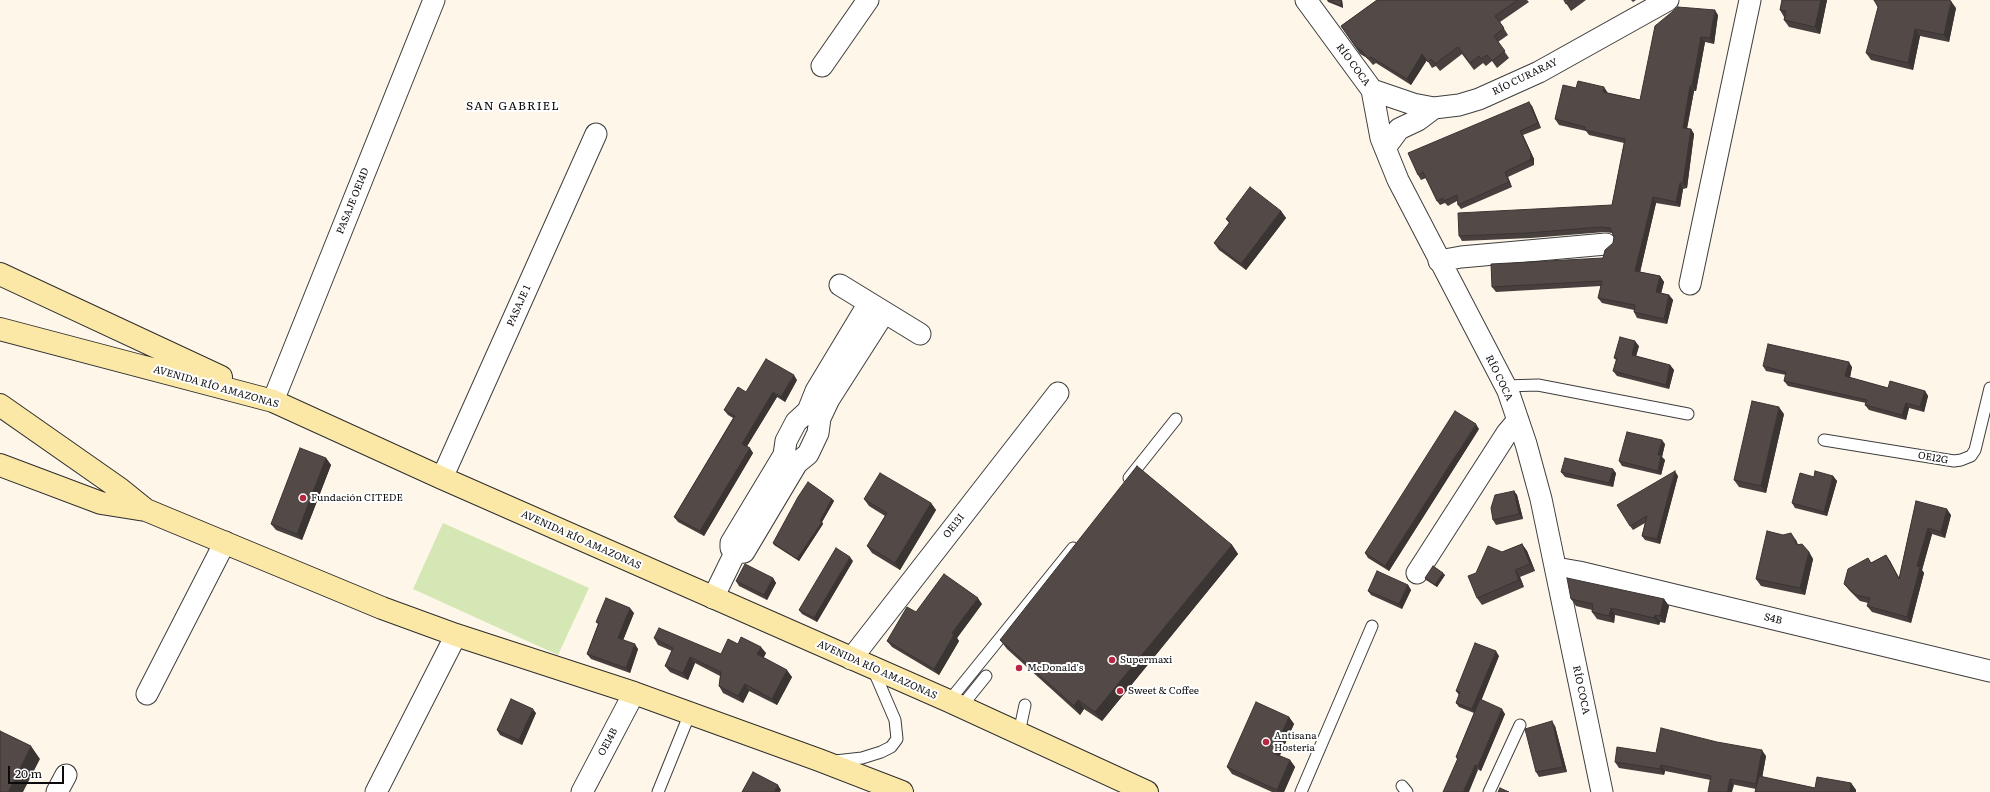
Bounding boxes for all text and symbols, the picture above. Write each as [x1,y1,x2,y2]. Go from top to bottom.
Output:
street label: RÍO COCA [1334,41,1372,89]
street label: RÍO CURARAY [1490,56,1560,98]
district label: SAN GABRIEL [466,99,560,113]
street label: PASAJE OE14D [334,166,372,236]
street label: PASAJE 1 [505,284,533,328]
street label: RÍO COCA [1483,353,1515,403]
street label: AVENIDA RÍO AMAZONAS [152,363,280,411]
street label: OE12G [1917,449,1949,467]
place label: Fundación CITEDE [311,492,403,504]
marker: Fundación CITEDE [298,493,308,503]
street label: AVENIDA RÍO AMAZONAS [519,508,643,572]
street label: OE13I [941,511,967,541]
street label: S4B [1763,611,1783,627]
street label: AVENIDA RÍO AMAZONAS [815,638,939,702]
place label: Supermaxi [1120,654,1172,666]
marker: Supermaxi [1107,655,1117,665]
place label: McDonald's [1027,662,1083,674]
marker: McDonald's [1014,663,1024,673]
street label: RÍO COCA [1570,665,1592,715]
place label: Sweet & Coffee [1128,685,1199,697]
marker: Sweet & Coffee [1115,686,1125,696]
street label: OE14B [596,726,620,758]
place label: Antisana Hostería [1274,730,1317,754]
marker: Antisana Hostería [1261,737,1271,747]
scale bar [10,758,66,784]
text: 20 m [15,764,42,782]

